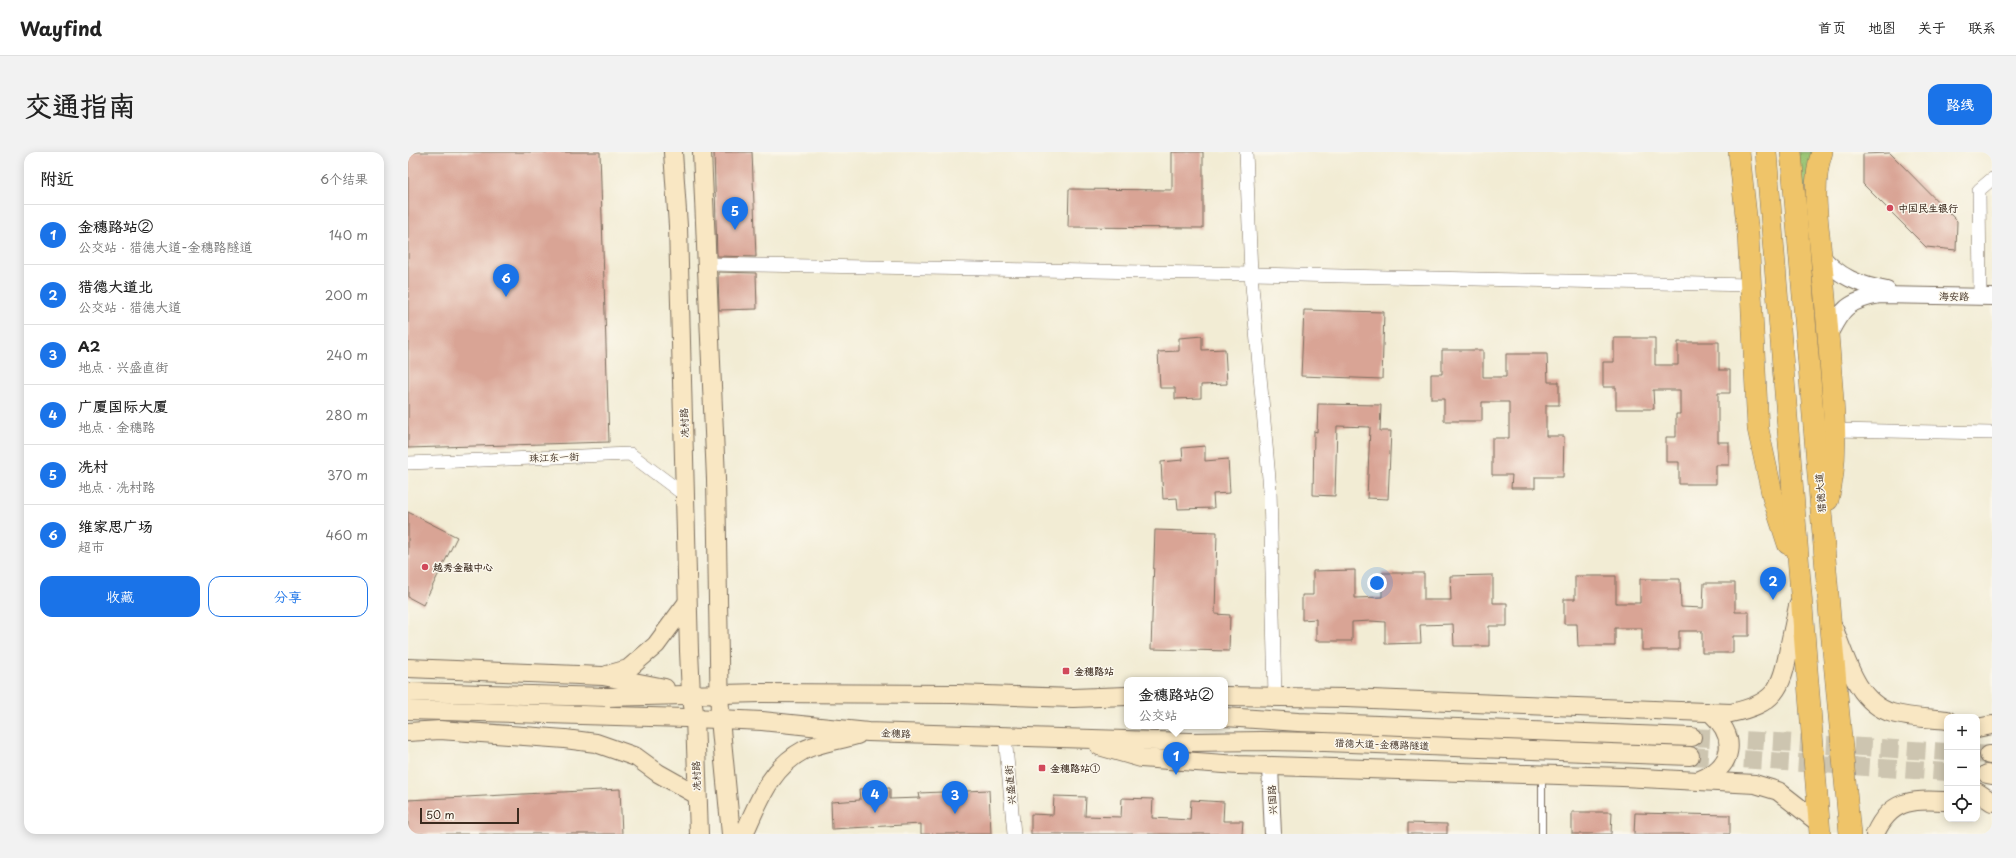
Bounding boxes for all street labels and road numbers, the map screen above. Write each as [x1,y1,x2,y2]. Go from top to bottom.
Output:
street label: 海安路 [1939,288,1969,303]
street label: 冼村路 [675,408,692,438]
street label: 珠江东一街 [529,448,579,465]
street label: 猎德大道 [1811,473,1828,514]
street label: 金穗路 [881,724,911,741]
street label: 猎德大道-金穗路隧道 [1334,734,1430,753]
street label: 冼村路 [687,761,704,791]
street label: 兴盛直街 [1000,764,1019,806]
street label: 兴国路 [1263,785,1280,815]

